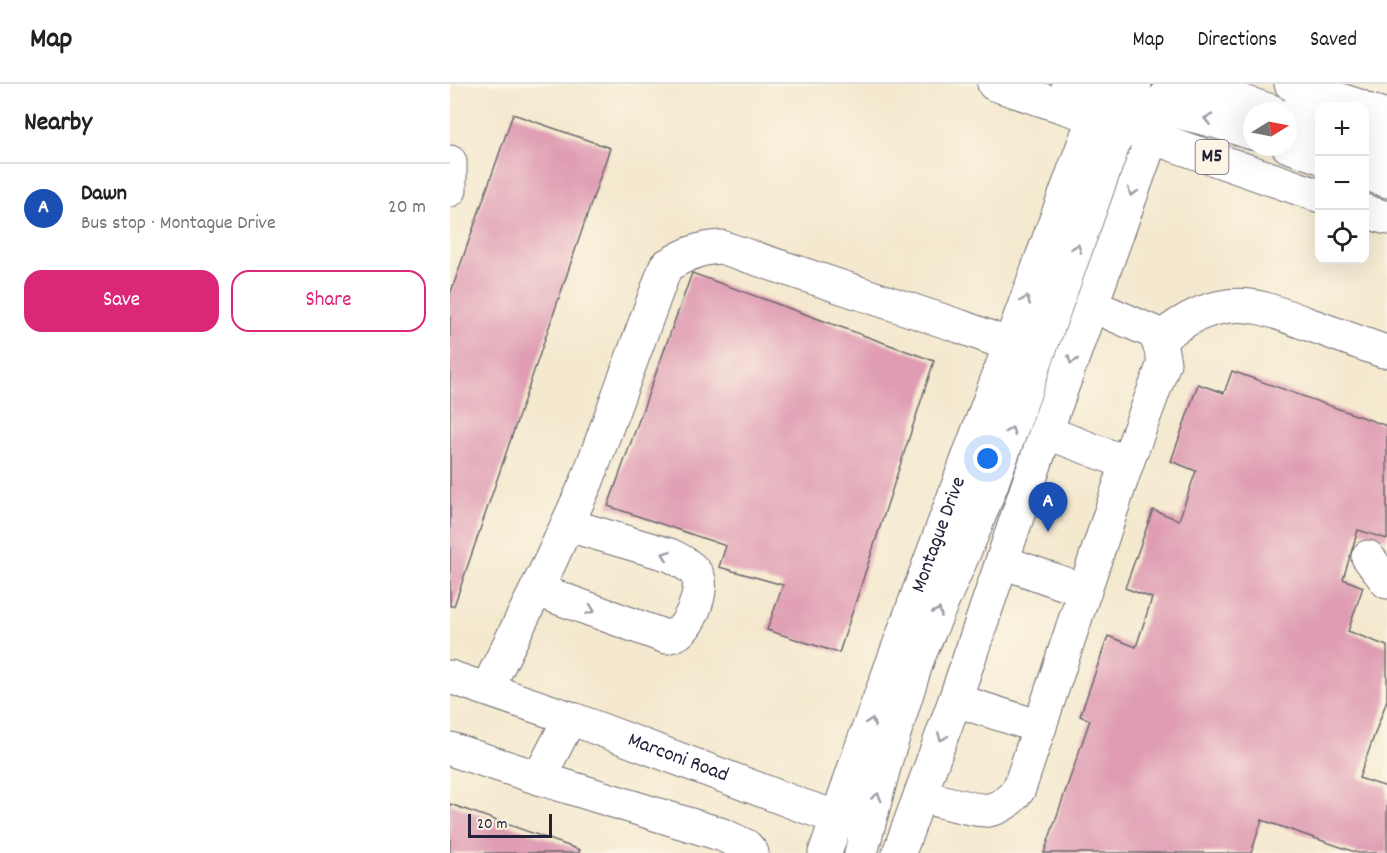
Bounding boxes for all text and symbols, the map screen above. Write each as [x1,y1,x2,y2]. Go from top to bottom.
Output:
text: Map [30,21,72,61]
text: Map [1133,26,1164,56]
text: Directions [1197,26,1277,56]
text: Saved [1310,26,1357,56]
north arrow [1243,102,1297,156]
map controls [1315,102,1369,264]
button: + [1315,102,1369,156]
text: Nearby [24,105,92,142]
one-way arrow [1203,114,1213,127]
road number: M5 [1196,140,1228,174]
button: − [1315,156,1369,210]
text: Dawn [81,179,127,210]
one-way arrow [1127,186,1139,197]
text: A [38,194,49,222]
text: 20 m [388,194,426,222]
text: Bus stop · Montague Drive [81,210,276,238]
button: locate [1315,210,1369,264]
one-way arrow [1070,243,1083,254]
button: Save [24,270,219,332]
button: Share [231,270,426,332]
one-way arrow [1019,296,1032,306]
one-way arrow [1066,355,1079,365]
one-way arrow [1004,427,1017,437]
your location [973,444,1002,473]
street label: Montague Drive [905,473,975,597]
pin: A [1028,482,1068,532]
one-way arrow [661,549,671,562]
one-way arrow [586,602,596,615]
one-way arrow [931,607,943,618]
one-way arrow [864,717,876,728]
street label: Marconi Road [623,726,732,791]
one-way arrow [936,731,949,742]
one-way arrow [869,792,882,802]
scale bar [468,811,552,838]
text: 20 m [477,813,507,836]

